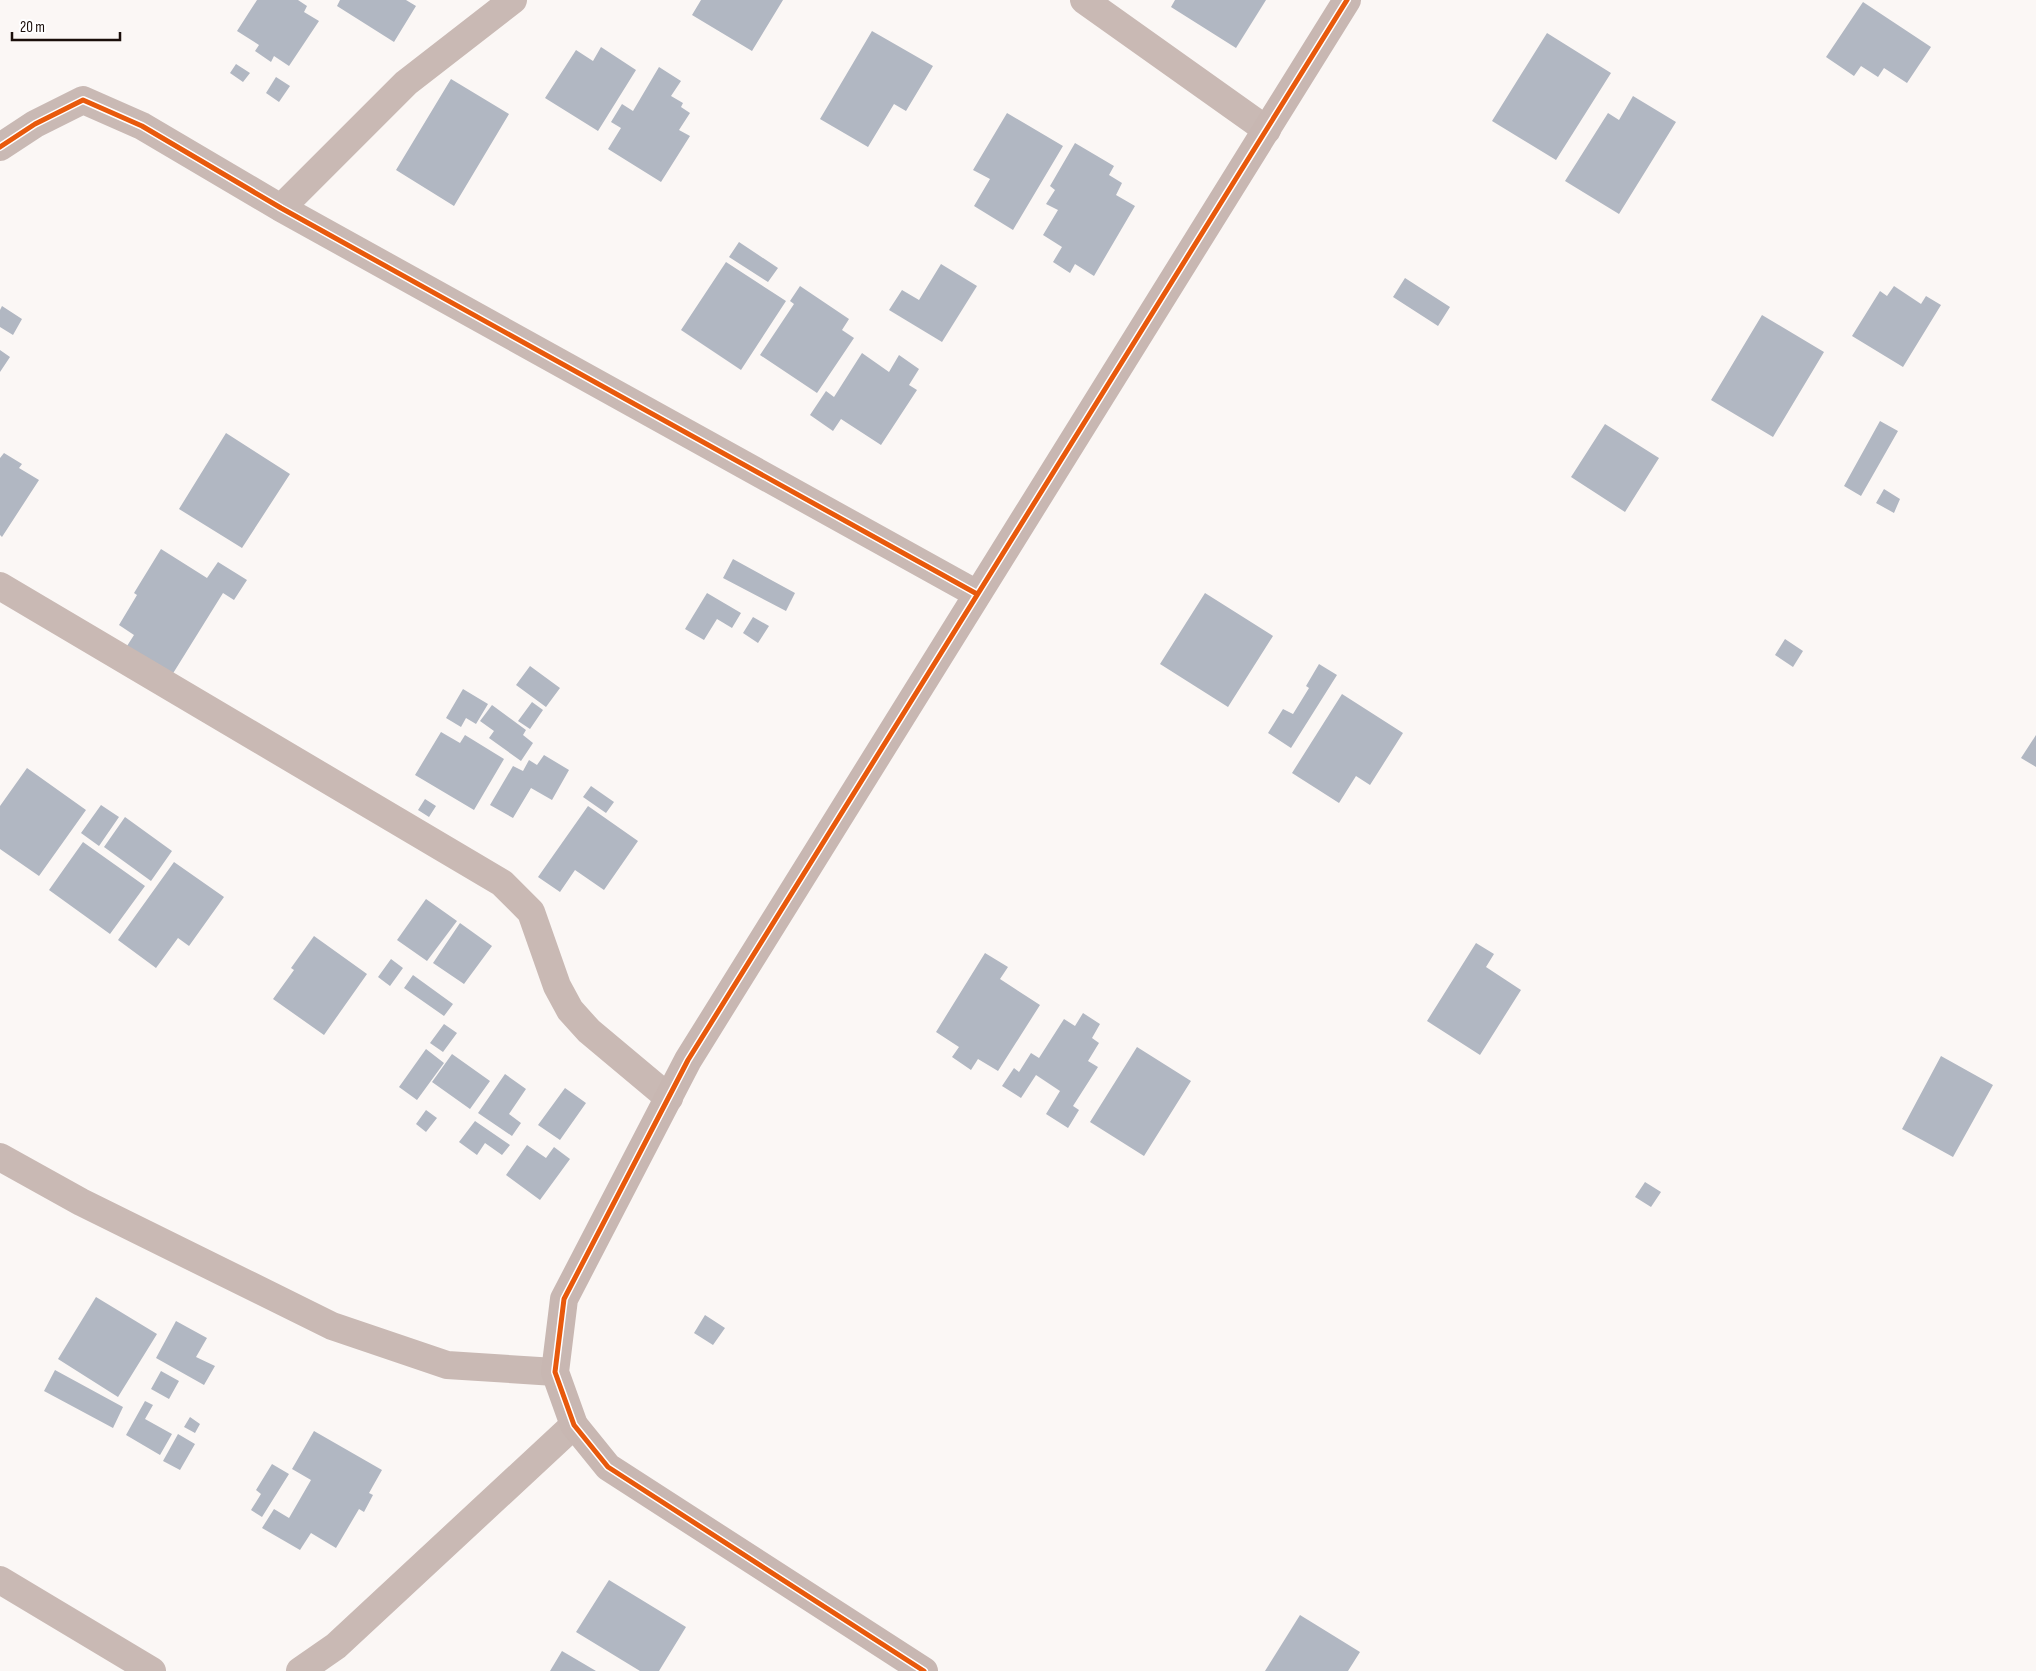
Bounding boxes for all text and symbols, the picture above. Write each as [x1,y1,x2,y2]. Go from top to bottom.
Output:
scale bar [12,10,120,42]
text: 20 m [20,18,45,37]

